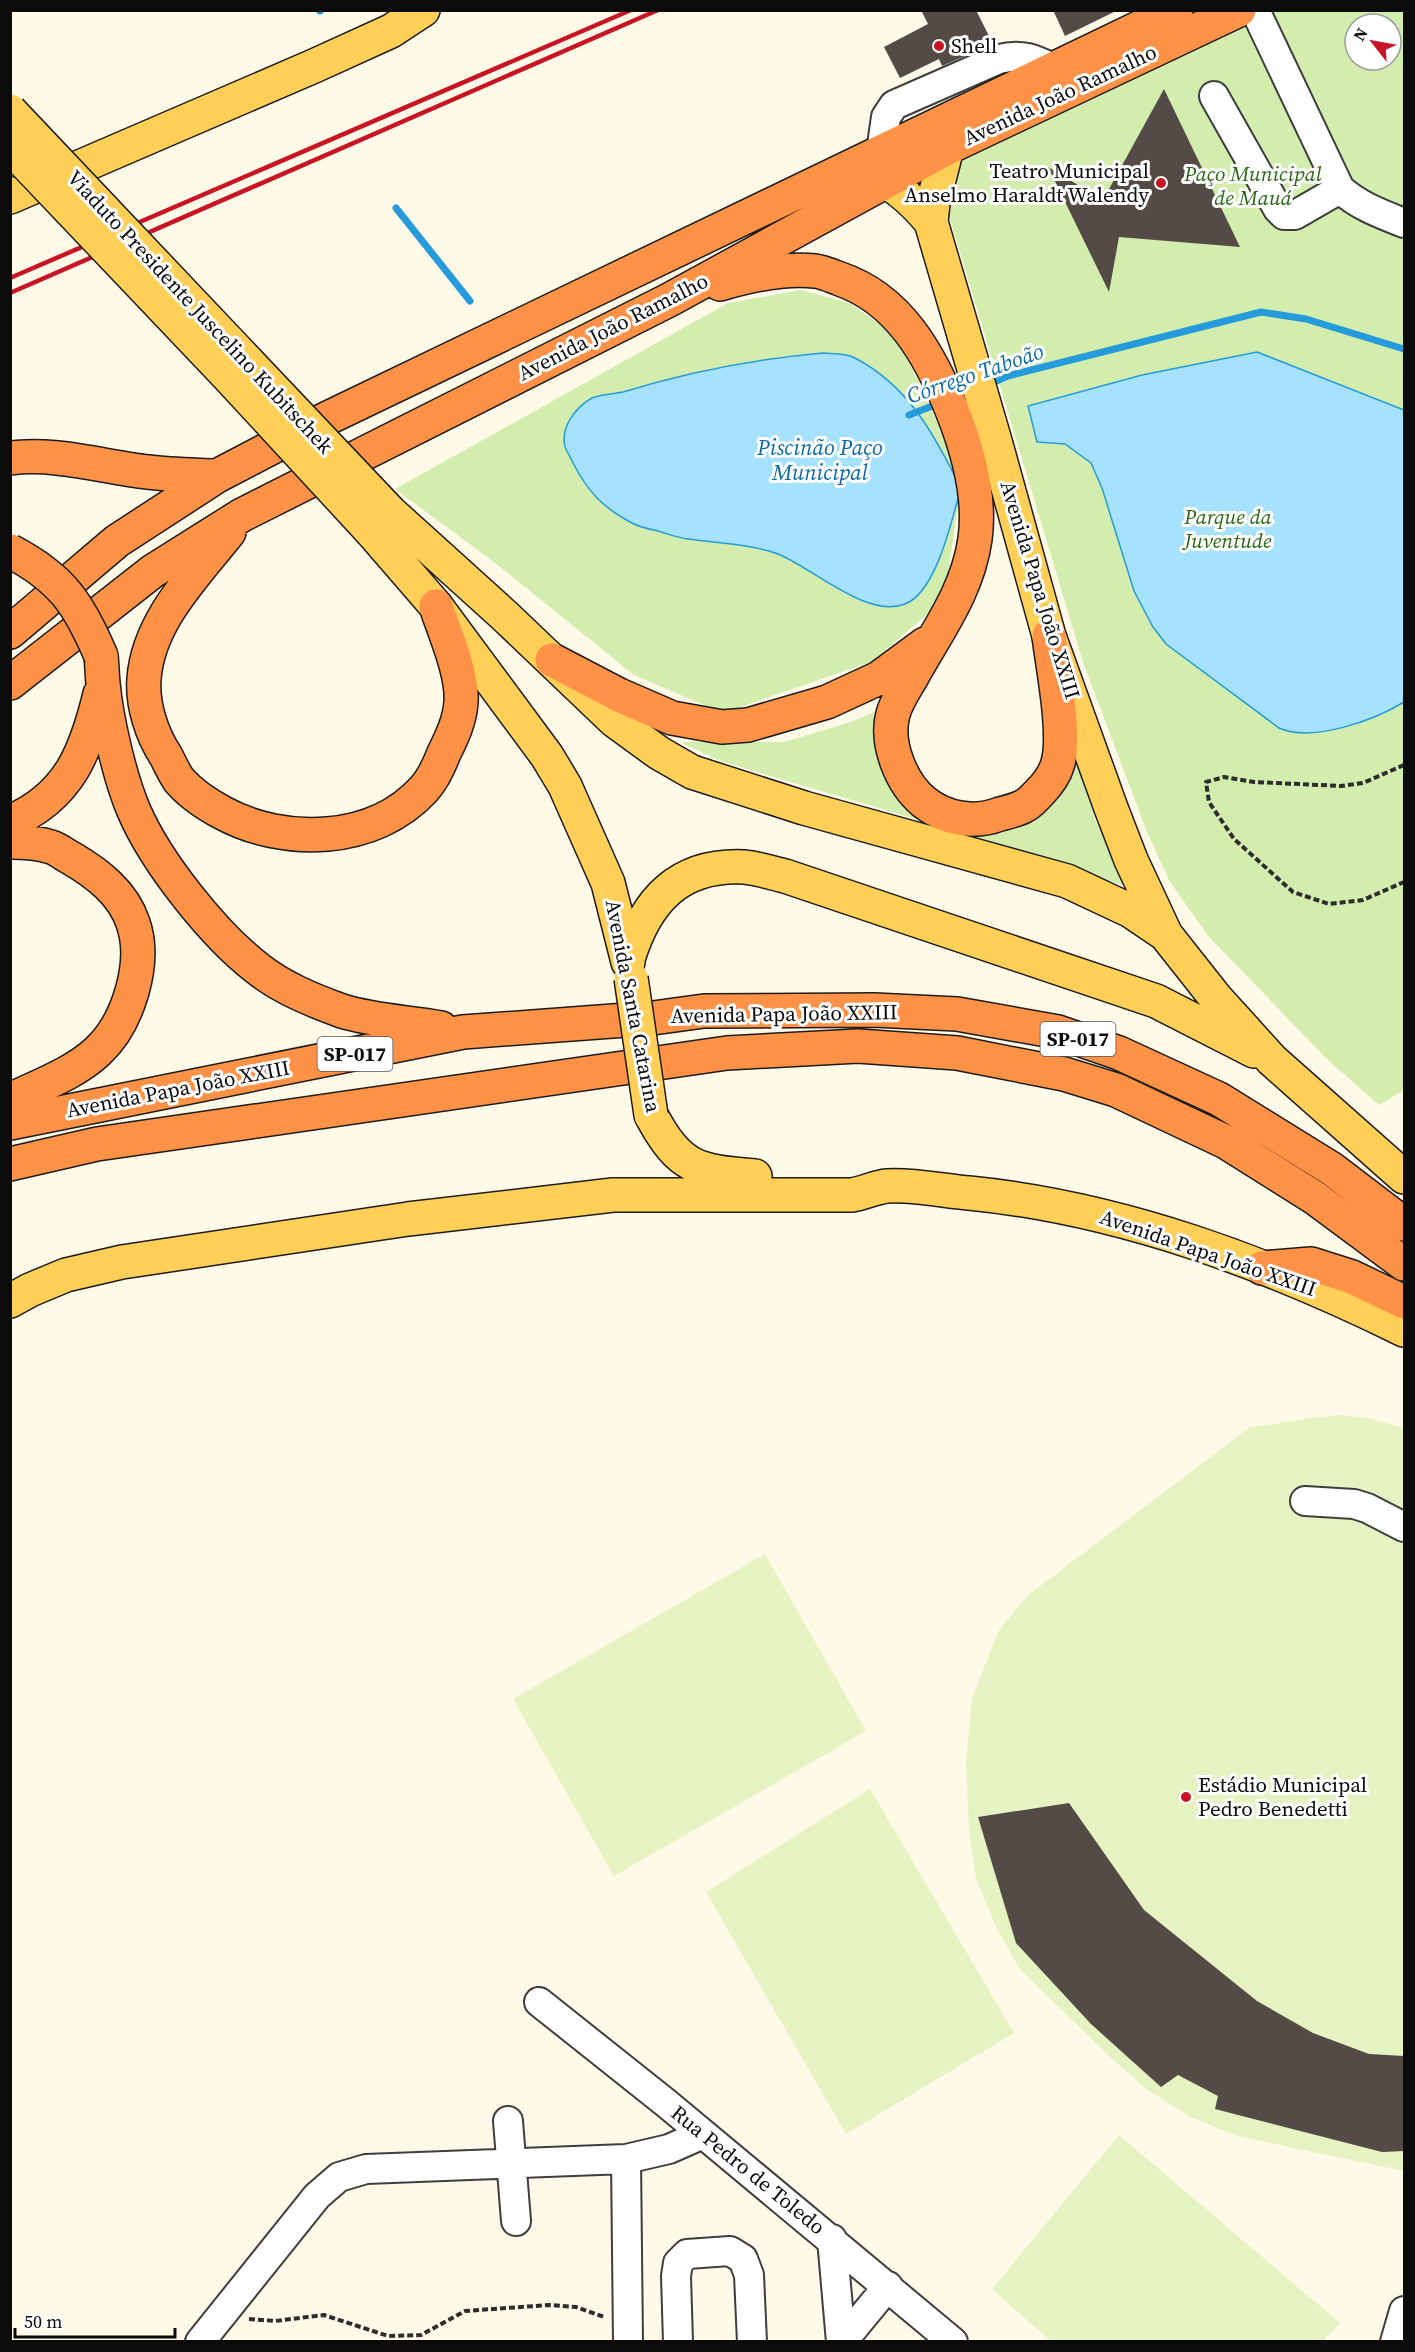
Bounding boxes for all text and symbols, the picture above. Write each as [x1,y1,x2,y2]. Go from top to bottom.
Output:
north arrow [1343,12,1403,72]
text: N [1348,23,1373,45]
place label: Shell [951,31,997,60]
street label: Avenida João Ramalho [958,37,1161,152]
marker: Shell [932,39,946,53]
place label: Teatro Municipal Anselmo Haraldt Walendy [904,156,1149,209]
park label: Paço Municipal de Mauá [1183,159,1322,212]
street label: Viaduto Presidente Juscelino Kubitschek [61,164,340,460]
marker: Teatro Municipal Anselmo Haraldt Walendy [1154,176,1168,190]
street label: Avenida João Ramalho [513,266,713,387]
water label: Córrego Taboão [903,335,1048,410]
water label: Piscinão Paço Municipal [756,432,883,487]
street label: Avenida Papa João XXIII [993,477,1088,703]
park label: Parque da Juventude [1182,502,1272,555]
street label: Avenida Santa Catarina [599,897,668,1115]
street label: Avenida Papa João XXIII [670,997,898,1030]
road number: SP-017 [1040,1022,1116,1056]
road number: SP-017 [318,1037,392,1071]
street label: Avenida Papa João XXIII [64,1053,292,1124]
street label: Avenida Papa João XXIII [1096,1202,1320,1303]
place label: Estádio Municipal Pedro Benedetti [1198,1770,1367,1823]
marker: Estádio Municipal Pedro Benedetti [1179,1790,1193,1804]
street label: Rua Pedro de Toledo [665,2098,832,2241]
scale bar [15,2301,176,2339]
text: 50 m [24,2309,62,2334]

